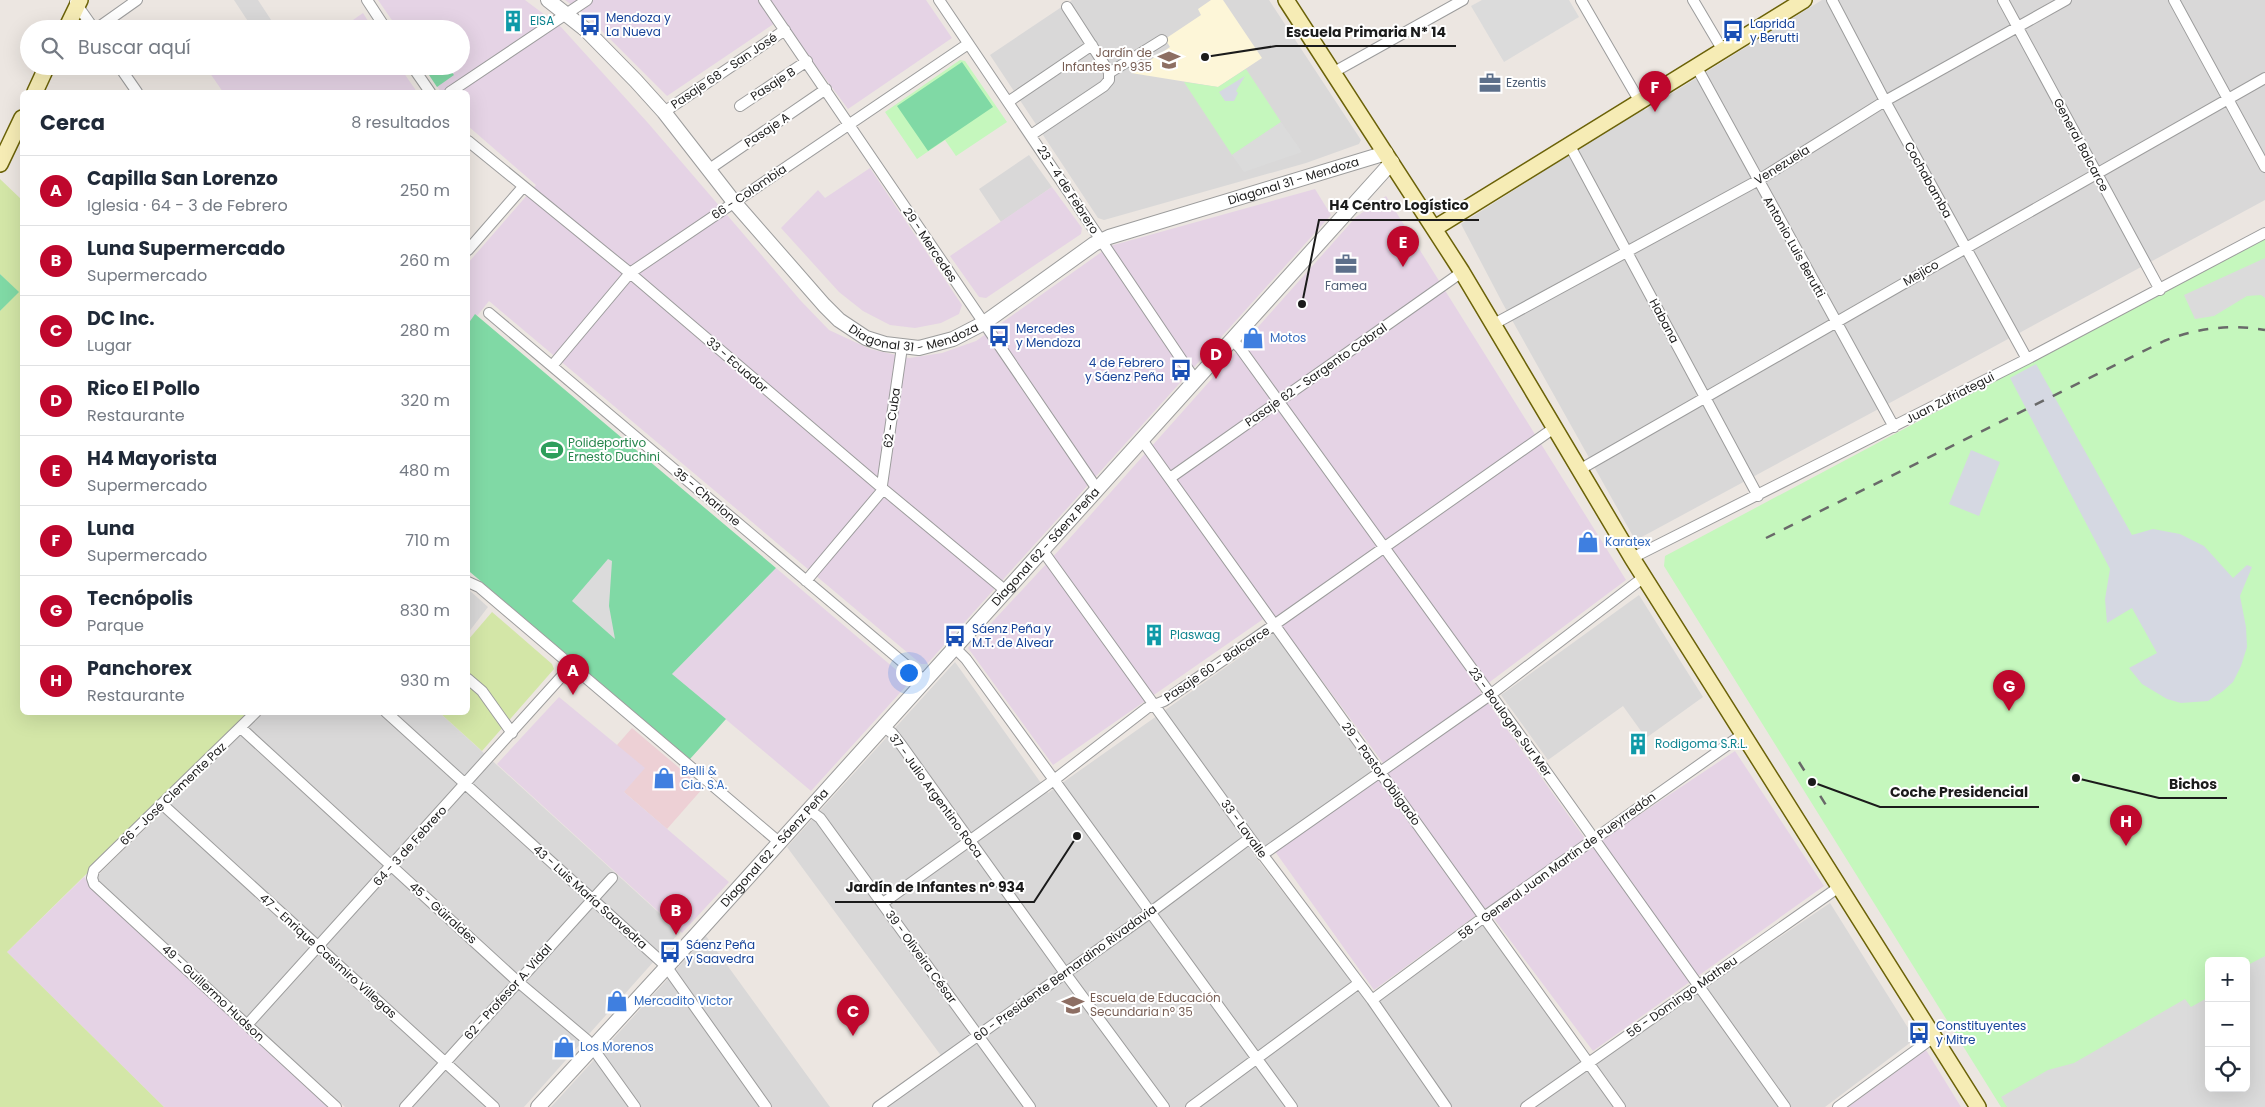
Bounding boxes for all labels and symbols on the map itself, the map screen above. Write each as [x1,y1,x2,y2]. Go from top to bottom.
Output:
building icon: EISA [500,8,526,34]
place label: Mendoza y La Nueva [606,9,671,40]
place label: EISA [530,12,554,29]
bus stop icon: Mendoza y La Nueva [577,12,603,38]
place label: Laprida y Berutti [1750,15,1799,46]
callout: Escuela Primaria N* 14 [1276,17,1456,46]
bus stop icon: Laprida y Berutti [1720,18,1746,44]
text: Escuela Primaria N* 14 [1286,22,1446,42]
street label: Pasaje 68 - San José [667,29,780,113]
place label: Jardín de Infantes nº 935 [1062,44,1152,75]
school or university icon: Jardín de Infantes nº 935 [1156,47,1182,73]
street label: Pasaje B [747,63,799,104]
office icon: Ezentis [1477,70,1503,96]
pin: F [1639,71,1671,112]
place label: Ezentis [1506,74,1546,91]
street label: General Balcarce [2050,95,2113,195]
street label: Pasaje A [741,108,793,151]
street label: Cochabamba [1900,139,1956,221]
street label: Venezuela [1751,141,1813,188]
street label: 23 - 4 de Febrero [1033,142,1104,237]
street label: Diagonal 31 - Mendoza [1226,153,1361,208]
street label: 66 - Colombia [708,160,790,223]
callout: H4 Centro Logístico [1319,191,1479,220]
street label: Antonio Luis Berutti [1760,193,1829,300]
text: H4 Centro Logístico [1329,195,1469,215]
street label: 29 - Mercedes [899,204,962,285]
pin: E [1387,226,1419,267]
office icon: Famea [1333,251,1359,277]
street label: Mejico [1900,255,1942,290]
place label: Famea [1325,277,1367,294]
street label: Habana [1646,295,1683,346]
street label: Diagonal 31 - Mendoza [846,316,982,332]
text: Diagonal 31 - Mendoza [846,318,981,356]
street label: Pasaje 62 - Sargento Cabral [1241,319,1390,430]
place label: Mercedes y Mendoza [1016,320,1081,351]
bus stop icon: Mercedes y Mendoza [986,323,1012,349]
shop icon: Motos [1240,325,1266,351]
place label: Motos [1270,329,1306,346]
street label: 33 - Ecuador [703,333,772,397]
pin: D [1200,338,1232,379]
place label: 4 de Febrero y Sáenz Peña [1085,354,1164,385]
bus stop icon: 4 de Febrero y Sáenz Peña [1168,357,1194,383]
street label: Juan Zufriategui [1903,368,1997,427]
street label: 62 - Cuba [879,387,904,449]
place label: Polideportivo Ernesto Duchini [568,434,660,465]
sports icon: Polideportivo Ernesto Duchini [539,437,565,463]
street label: 35 - Charlone [670,463,745,530]
street label: Diagonal 62 - Sáenz Peña [987,483,1103,609]
shop icon: Karatex [1575,529,1601,555]
place label: Karatex [1605,533,1651,550]
place label: Sáenz Peña y M.T. de Alvear [972,620,1054,651]
building icon: Plaswag [1141,622,1167,648]
street label: Pasaje 60 - Balcarce [1160,622,1273,705]
bus stop icon: Sáenz Peña y M.T. de Alvear [942,623,968,649]
place label: Plaswag [1170,626,1220,643]
pin: A [557,654,589,695]
your location [896,660,922,686]
street label: 23 - Boulogne Sur Mer [1465,664,1556,780]
pin: G [1993,670,2025,711]
street label: 29 - Pastor Obligado [1338,719,1425,829]
street label: 37 - Julio Argentino Roca [886,730,987,861]
building icon: Rodigoma S.R.L. [1625,731,1651,757]
place label: Rodigoma S.R.L. [1655,735,1748,752]
street label: 66 - José Clemente Paz [116,738,230,849]
place label: Belli & Cia. S.A. [681,762,727,793]
shop icon: Belli & Cia. S.A. [651,765,677,791]
callout: Bichos [2159,769,2227,798]
text: Bichos [2169,774,2217,794]
callout: Coche Presidencial [1880,778,2039,807]
text: Coche Presidencial [1890,782,2028,802]
street label: Diagonal 62 - Sáenz Peña [716,784,832,910]
street label: 58 - General Juan Martín de Pueyrredón [1454,788,1659,943]
street label: 33 - Lavalle [1217,796,1271,861]
street label: 64 - 3 de Febrero [369,802,451,890]
pin: H [2110,805,2142,846]
street label: 43 - Luis María Saavedra [530,841,651,953]
callout: Jardín de Infantes nº 934 [835,873,1034,902]
text: Jardín de Infantes nº 934 [845,877,1025,897]
street label: 45 - Güiraldes [406,878,481,948]
street label: 47 - Enrique Casimiro Villegas [256,889,401,1022]
pin: B [660,894,692,935]
street label: 60 - Presidente Bernardino Rivadavia [970,900,1160,1045]
street label: 39 - Oliveira César [882,907,961,1007]
place label: Sáenz Peña y Saavedra [686,936,755,967]
bus stop icon: Sáenz Peña y Saavedra [657,939,683,965]
street label: 49 - Guillermo Hudson [158,940,268,1045]
street label: 62 - Profesor A. Vidal [460,940,555,1043]
street label: 56 - Domingo Matheu [1623,952,1741,1041]
shop icon: Mercadito Victor [604,988,630,1014]
place label: Escuela de Educación Secundaria nº 35 [1090,989,1221,1020]
place label: Mercadito Victor [634,992,733,1009]
school or university icon: Escuela de Educación Secundaria nº 35 [1060,992,1086,1018]
pin: C [837,995,869,1036]
place label: Constituyentes y Mitre [1936,1017,2026,1048]
bus stop icon: Constituyentes y Mitre [1906,1020,1932,1046]
shop icon: Los Morenos [551,1034,577,1060]
place label: Los Morenos [580,1038,654,1055]

